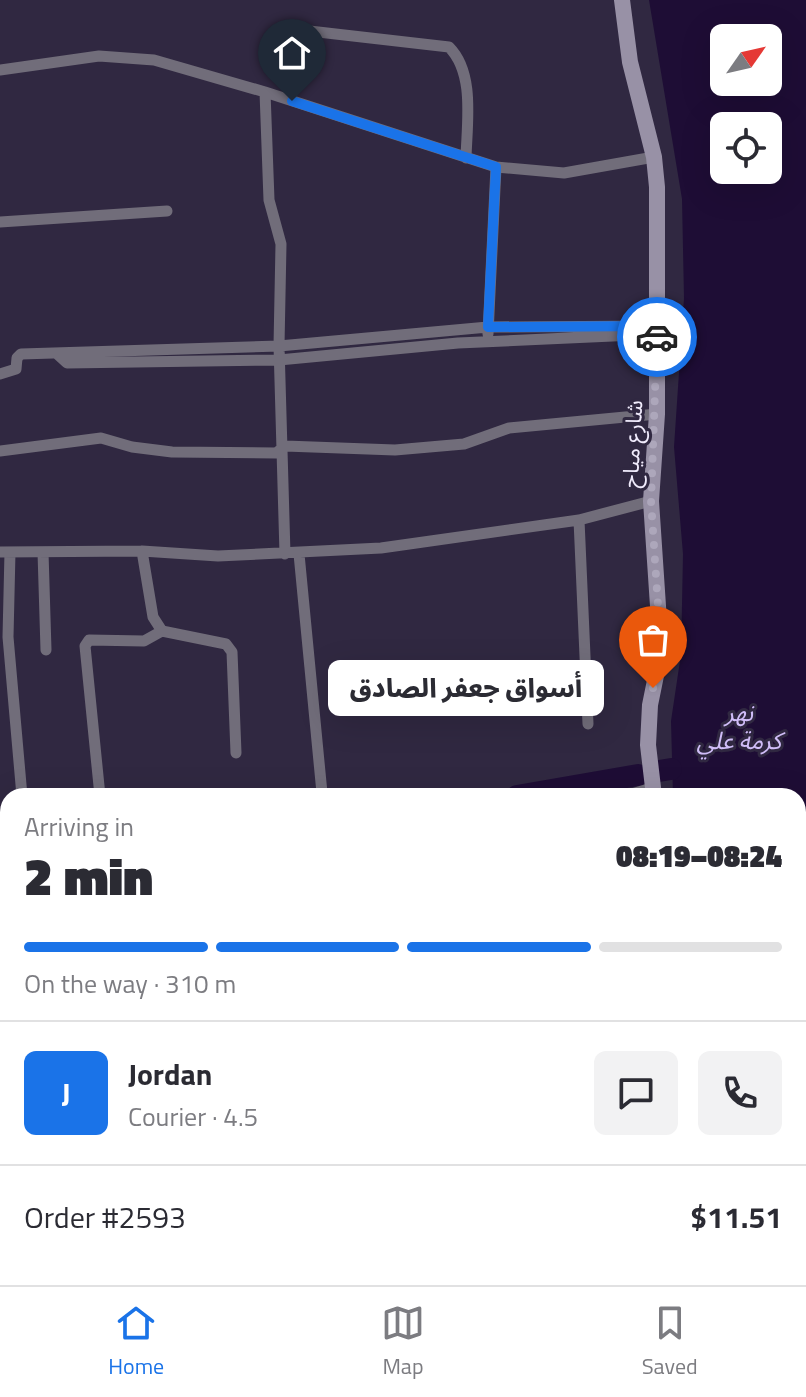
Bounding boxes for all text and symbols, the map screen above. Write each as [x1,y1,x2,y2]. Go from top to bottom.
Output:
pin [258,19,326,101]
north arrow [710,24,782,96]
map controls [710,24,782,184]
icon: home [270,31,314,75]
button: locate [710,112,782,184]
courier [617,297,697,377]
icon: car [635,315,679,359]
street label: شارع مياح [613,399,651,489]
pin [619,606,687,688]
icon: bag [631,618,675,662]
callout: أسواق جعفر الصادق [329,660,605,716]
text: أسواق جعفر الصادق [350,668,582,707]
water label: نهر كرمة علي [697,694,786,760]
text: Arriving in [24,807,134,846]
text: 08:19–08:24 [616,833,782,879]
text: 2 min [24,836,153,915]
text: On the way · 310 m [24,964,236,1003]
text: Jordan [128,1051,212,1097]
button: chat [594,1051,678,1135]
button: phone [698,1051,782,1135]
text: J [61,1070,71,1116]
text: Courier · 4.5 [128,1097,258,1136]
text: Order #2593 [24,1194,186,1240]
text: $11.51 [690,1194,782,1240]
tab: Home [108,1301,164,1383]
tab: Map [381,1301,425,1383]
tab: Saved [642,1301,698,1383]

